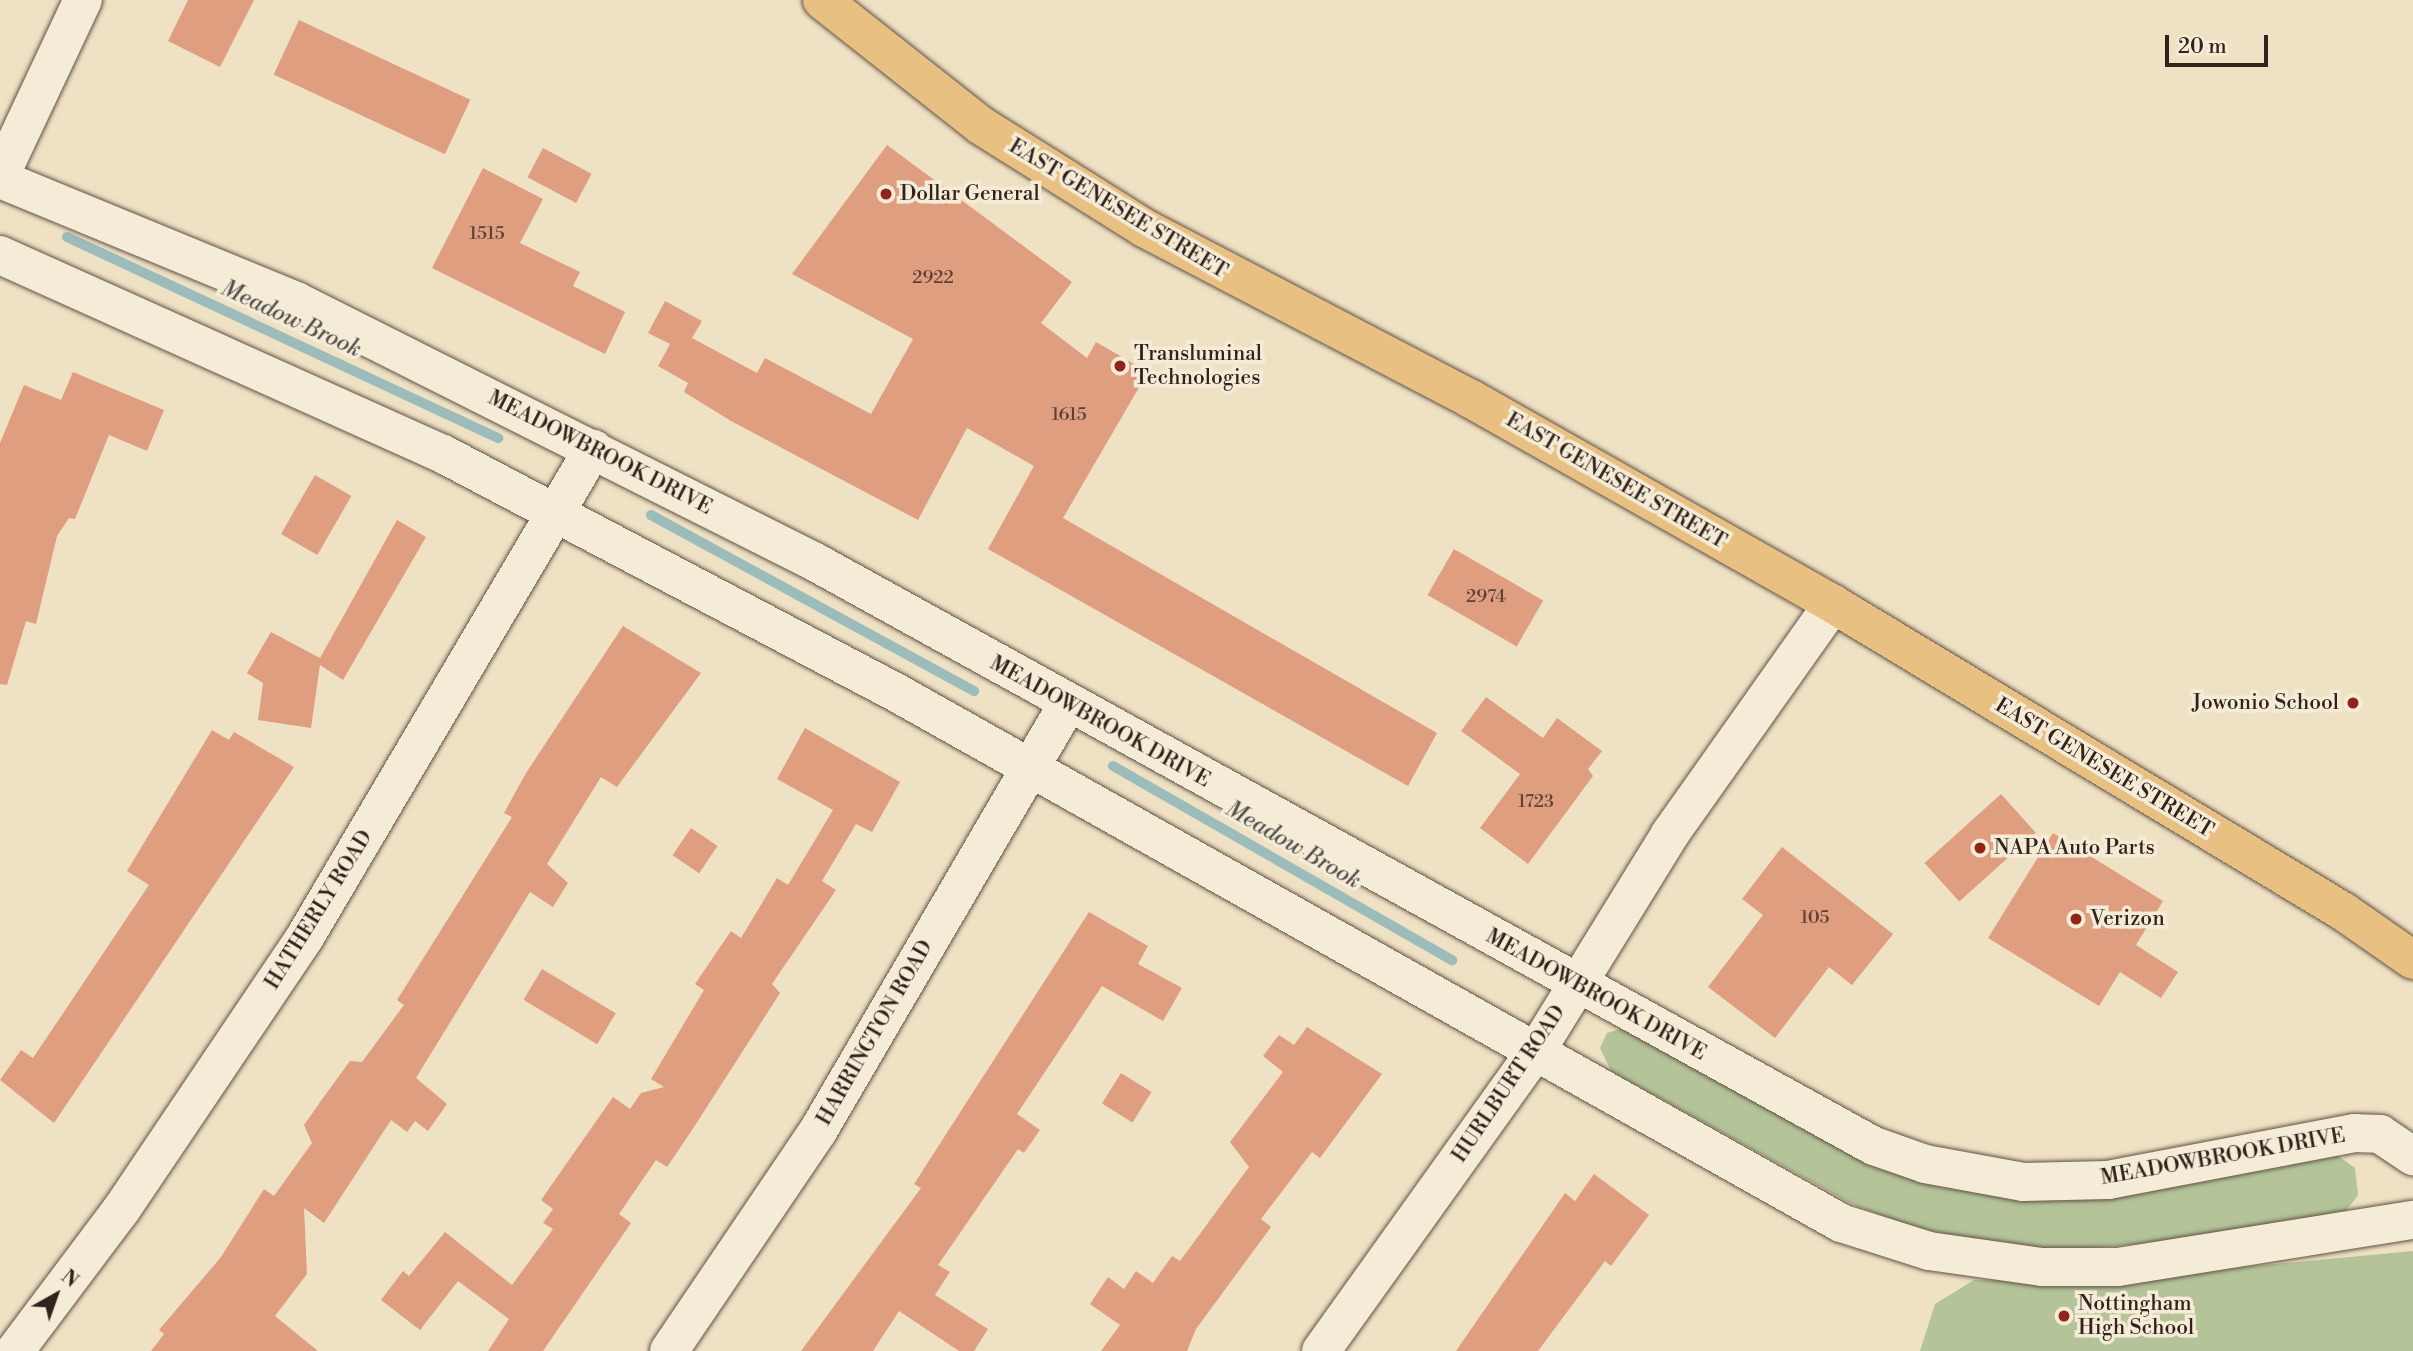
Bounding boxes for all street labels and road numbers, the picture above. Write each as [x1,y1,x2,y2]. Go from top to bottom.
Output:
street label: EAST GENESEE STREET [1004,134,1232,284]
street label: MEADOWBROOK DRIVE [484,385,716,521]
street label: EAST GENESEE STREET [1501,408,1731,554]
street label: MEADOWBROOK DRIVE [985,651,1215,793]
street label: EAST GENESEE STREET [1990,693,2218,843]
street label: HATHERLY ROAD [260,826,378,994]
street label: MEADOWBROOK DRIVE [1481,924,1711,1066]
street label: HARRINGTON ROAD [812,936,938,1130]
street label: HURLBURT ROAD [1447,1001,1571,1167]
street label: MEADOWBROOK DRIVE [2099,1123,2347,1191]

